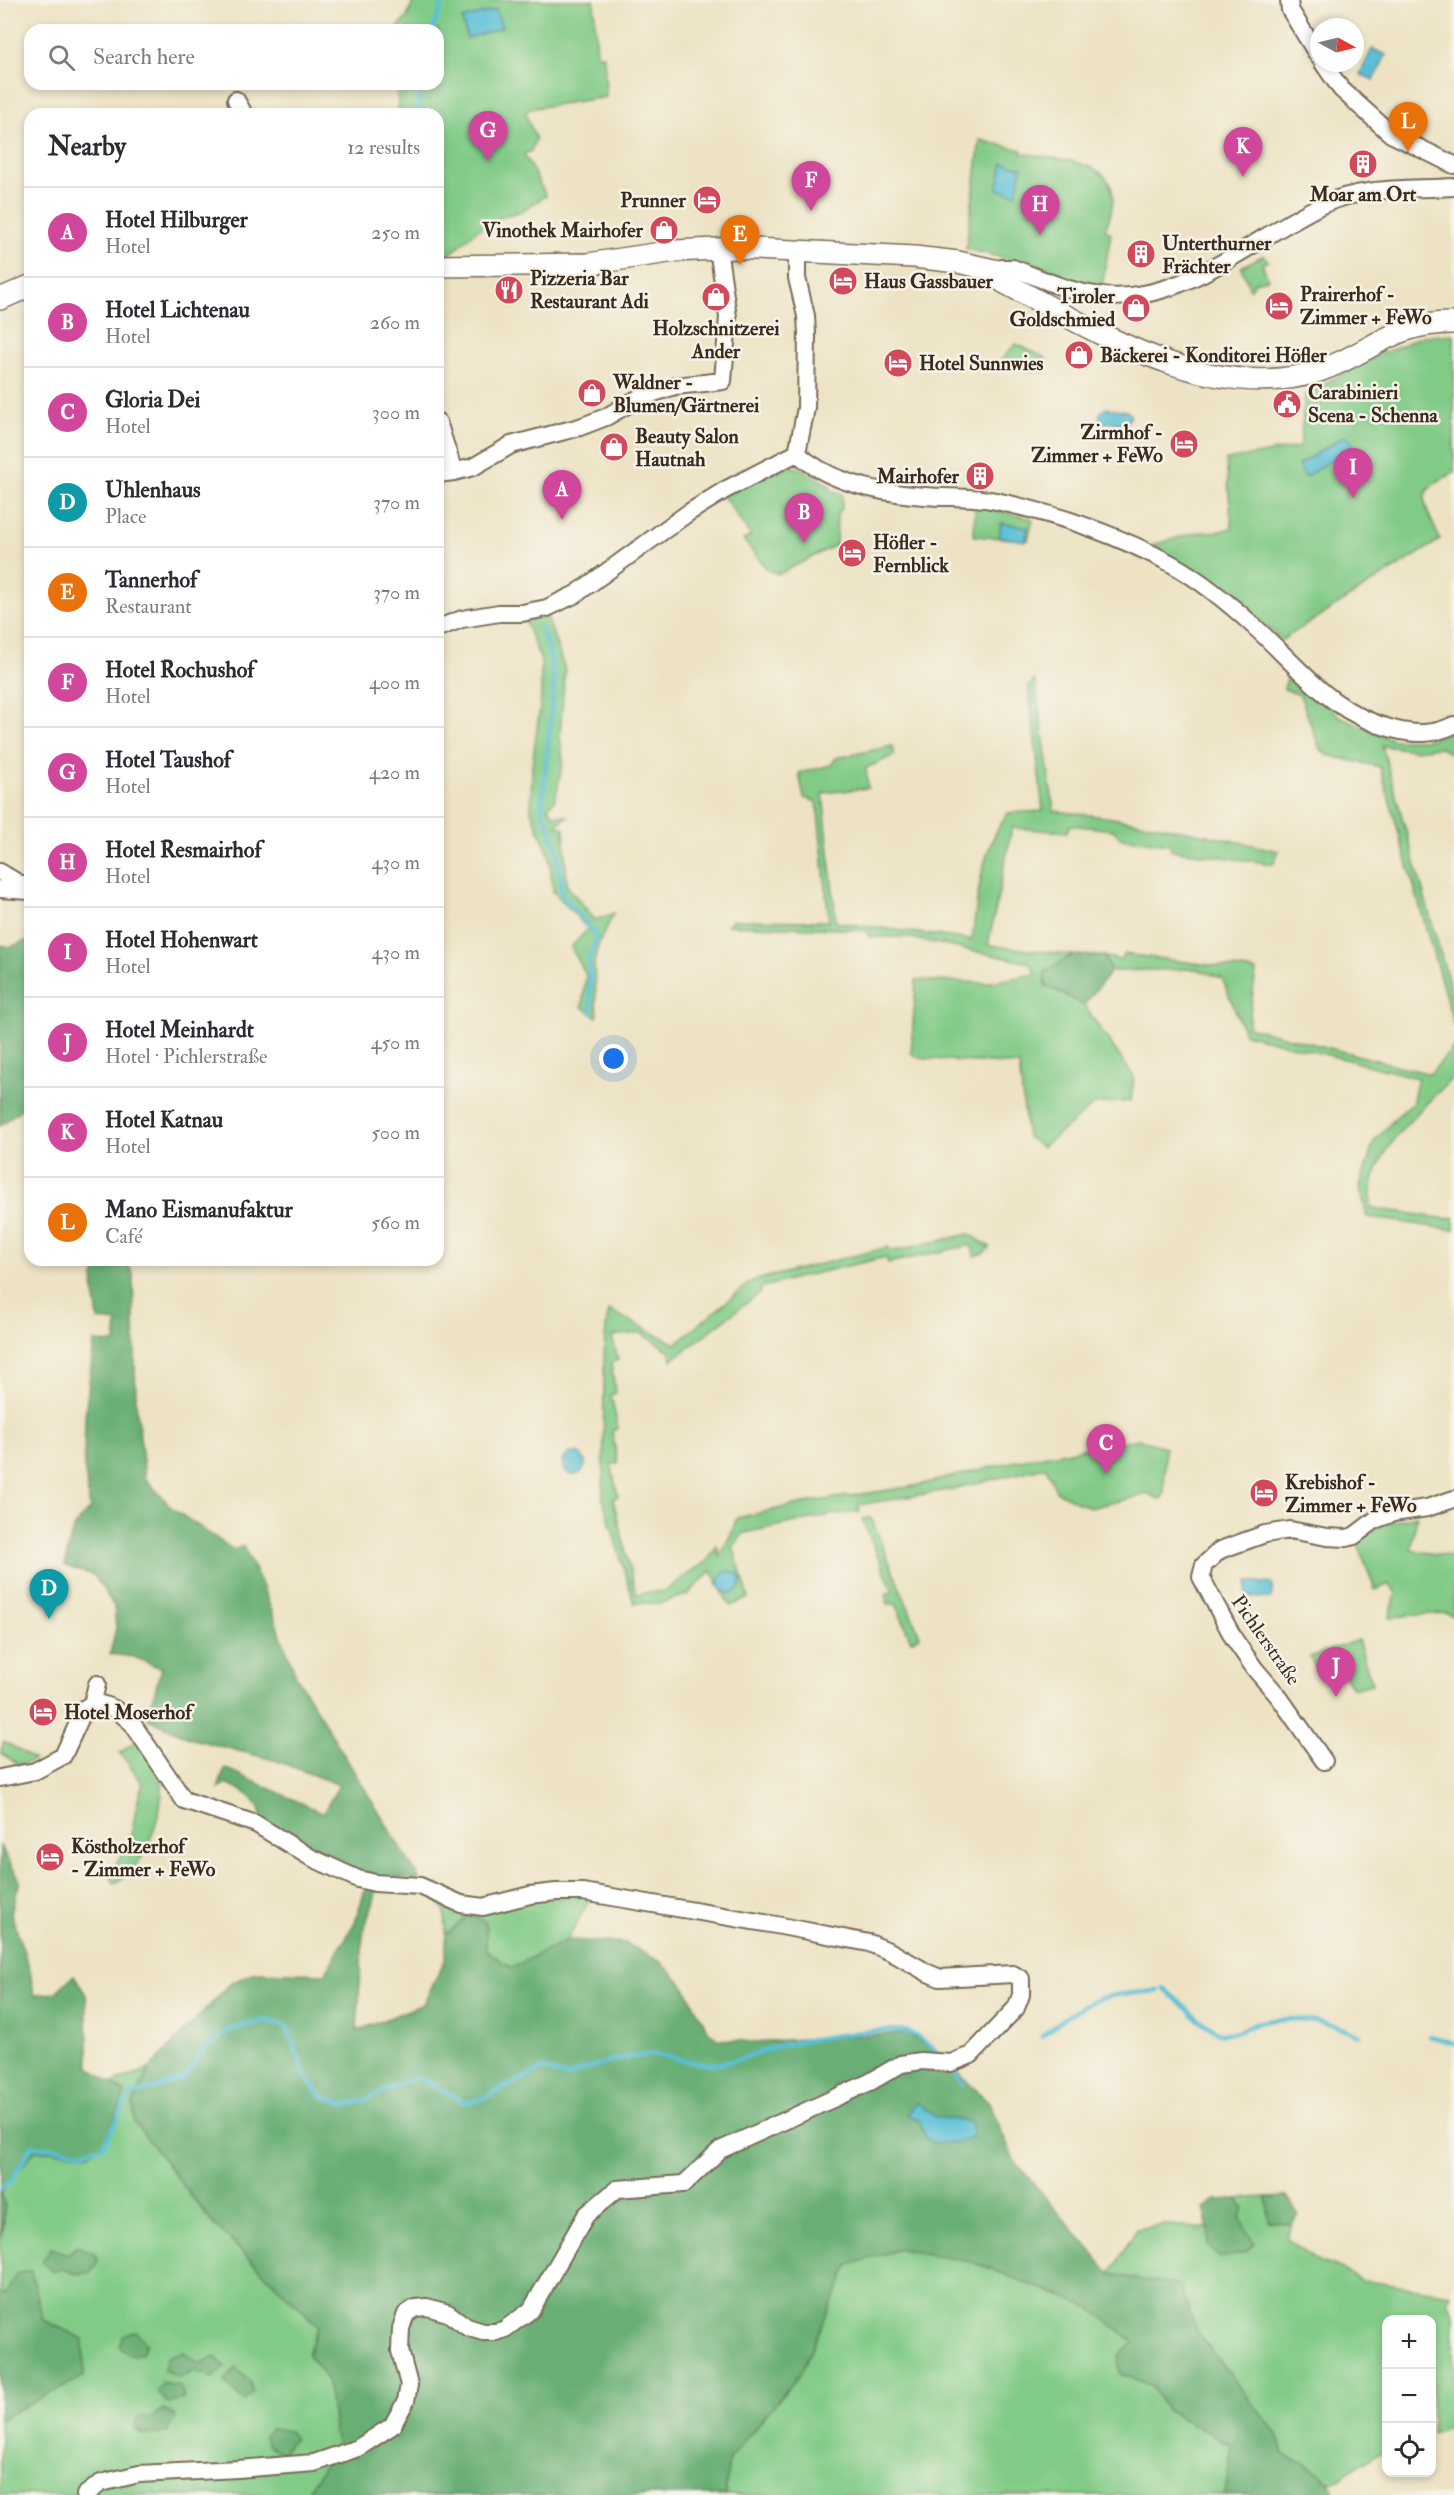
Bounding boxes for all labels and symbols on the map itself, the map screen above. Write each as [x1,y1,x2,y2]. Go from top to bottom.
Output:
north arrow [1310,18,1364,72]
pin: L [1388,102,1428,152]
pin: G [468,112,508,161]
pin: K [1224,128,1262,177]
building icon: Moar am Ort [1347,148,1379,180]
pin: F [792,162,830,211]
place label: Moar am Ort [1309,182,1417,207]
hotel icon: Prunner [691,184,723,216]
pin: H [1020,186,1060,235]
place label: Prunner [620,188,687,213]
shop icon: Vinothek Mairhofer [648,214,680,246]
pin: E [720,216,760,265]
place label: Vinothek Mairhofer [481,218,644,243]
place label: Unterthurner Frächter [1162,231,1272,279]
building icon: Unterthurner Frächter [1125,238,1157,270]
hotel icon: Haus Gassbauer [827,265,859,297]
place label: Pizzeria Bar Restaurant Adi [530,266,650,314]
place label: Haus Gassbauer [864,269,994,294]
restaurant icon: Pizzeria Bar Restaurant Adi [493,274,525,306]
shop icon: Holzschnitzerei Ander [700,281,732,313]
place label: Prairerhof - Zimmer + FeWo [1300,282,1432,330]
place label: Tiroler Goldschmied [1009,284,1116,332]
hotel icon: Prairerhof - Zimmer + FeWo [1263,290,1295,322]
shop icon: Tiroler Goldschmied [1120,292,1152,324]
place label: Holzschnitzerei Ander [653,316,780,364]
shop icon: Bäckerei - Konditorei Höfler [1063,339,1095,371]
place label: Bäckerei - Konditorei Höfler [1100,343,1327,368]
hotel icon: Hotel Sunnwies [882,347,914,379]
place label: Hotel Sunnwies [919,351,1044,376]
place label: Waldner - Blumen/Gärtnerei [612,370,760,418]
shop icon: Waldner - Blumen/Gärtnerei [576,377,608,409]
place label: Carabinieri Scena - Schenna [1308,380,1439,428]
public building icon: Carabinieri Scena - Schenna [1271,388,1303,420]
place label: Zirmhof - Zimmer + FeWo [1031,420,1163,468]
place label: Beauty Salon Hautnah [635,424,739,472]
hotel icon: Zirmhof - Zimmer + FeWo [1168,428,1200,460]
shop icon: Beauty Salon Hautnah [598,431,630,463]
pin: I [1334,448,1372,498]
building icon: Mairhofer [964,460,996,492]
place label: Mairhofer [876,464,960,489]
pin: A [542,470,582,520]
pin: B [784,494,824,543]
place label: Höfler - Fernblick [873,530,949,578]
hotel icon: Höfler - Fernblick [836,537,868,569]
your location [599,1044,628,1073]
pin: C [1086,1424,1126,1474]
place label: Krebishof - Zimmer + FeWo [1285,1470,1417,1518]
hotel icon: Krebishof - Zimmer + FeWo [1248,1477,1280,1509]
pin: D [29,1570,68,1619]
street label: Pichlerstraße [1226,1590,1306,1690]
pin: J [1316,1648,1356,1697]
hotel icon: Hotel Moserhof [27,1696,59,1728]
place label: Hotel Moserhof [64,1700,195,1725]
place label: Köstholzerhof - Zimmer + FeWo [71,1834,216,1882]
hotel icon: Köstholzerhof - Zimmer + FeWo [34,1841,66,1873]

